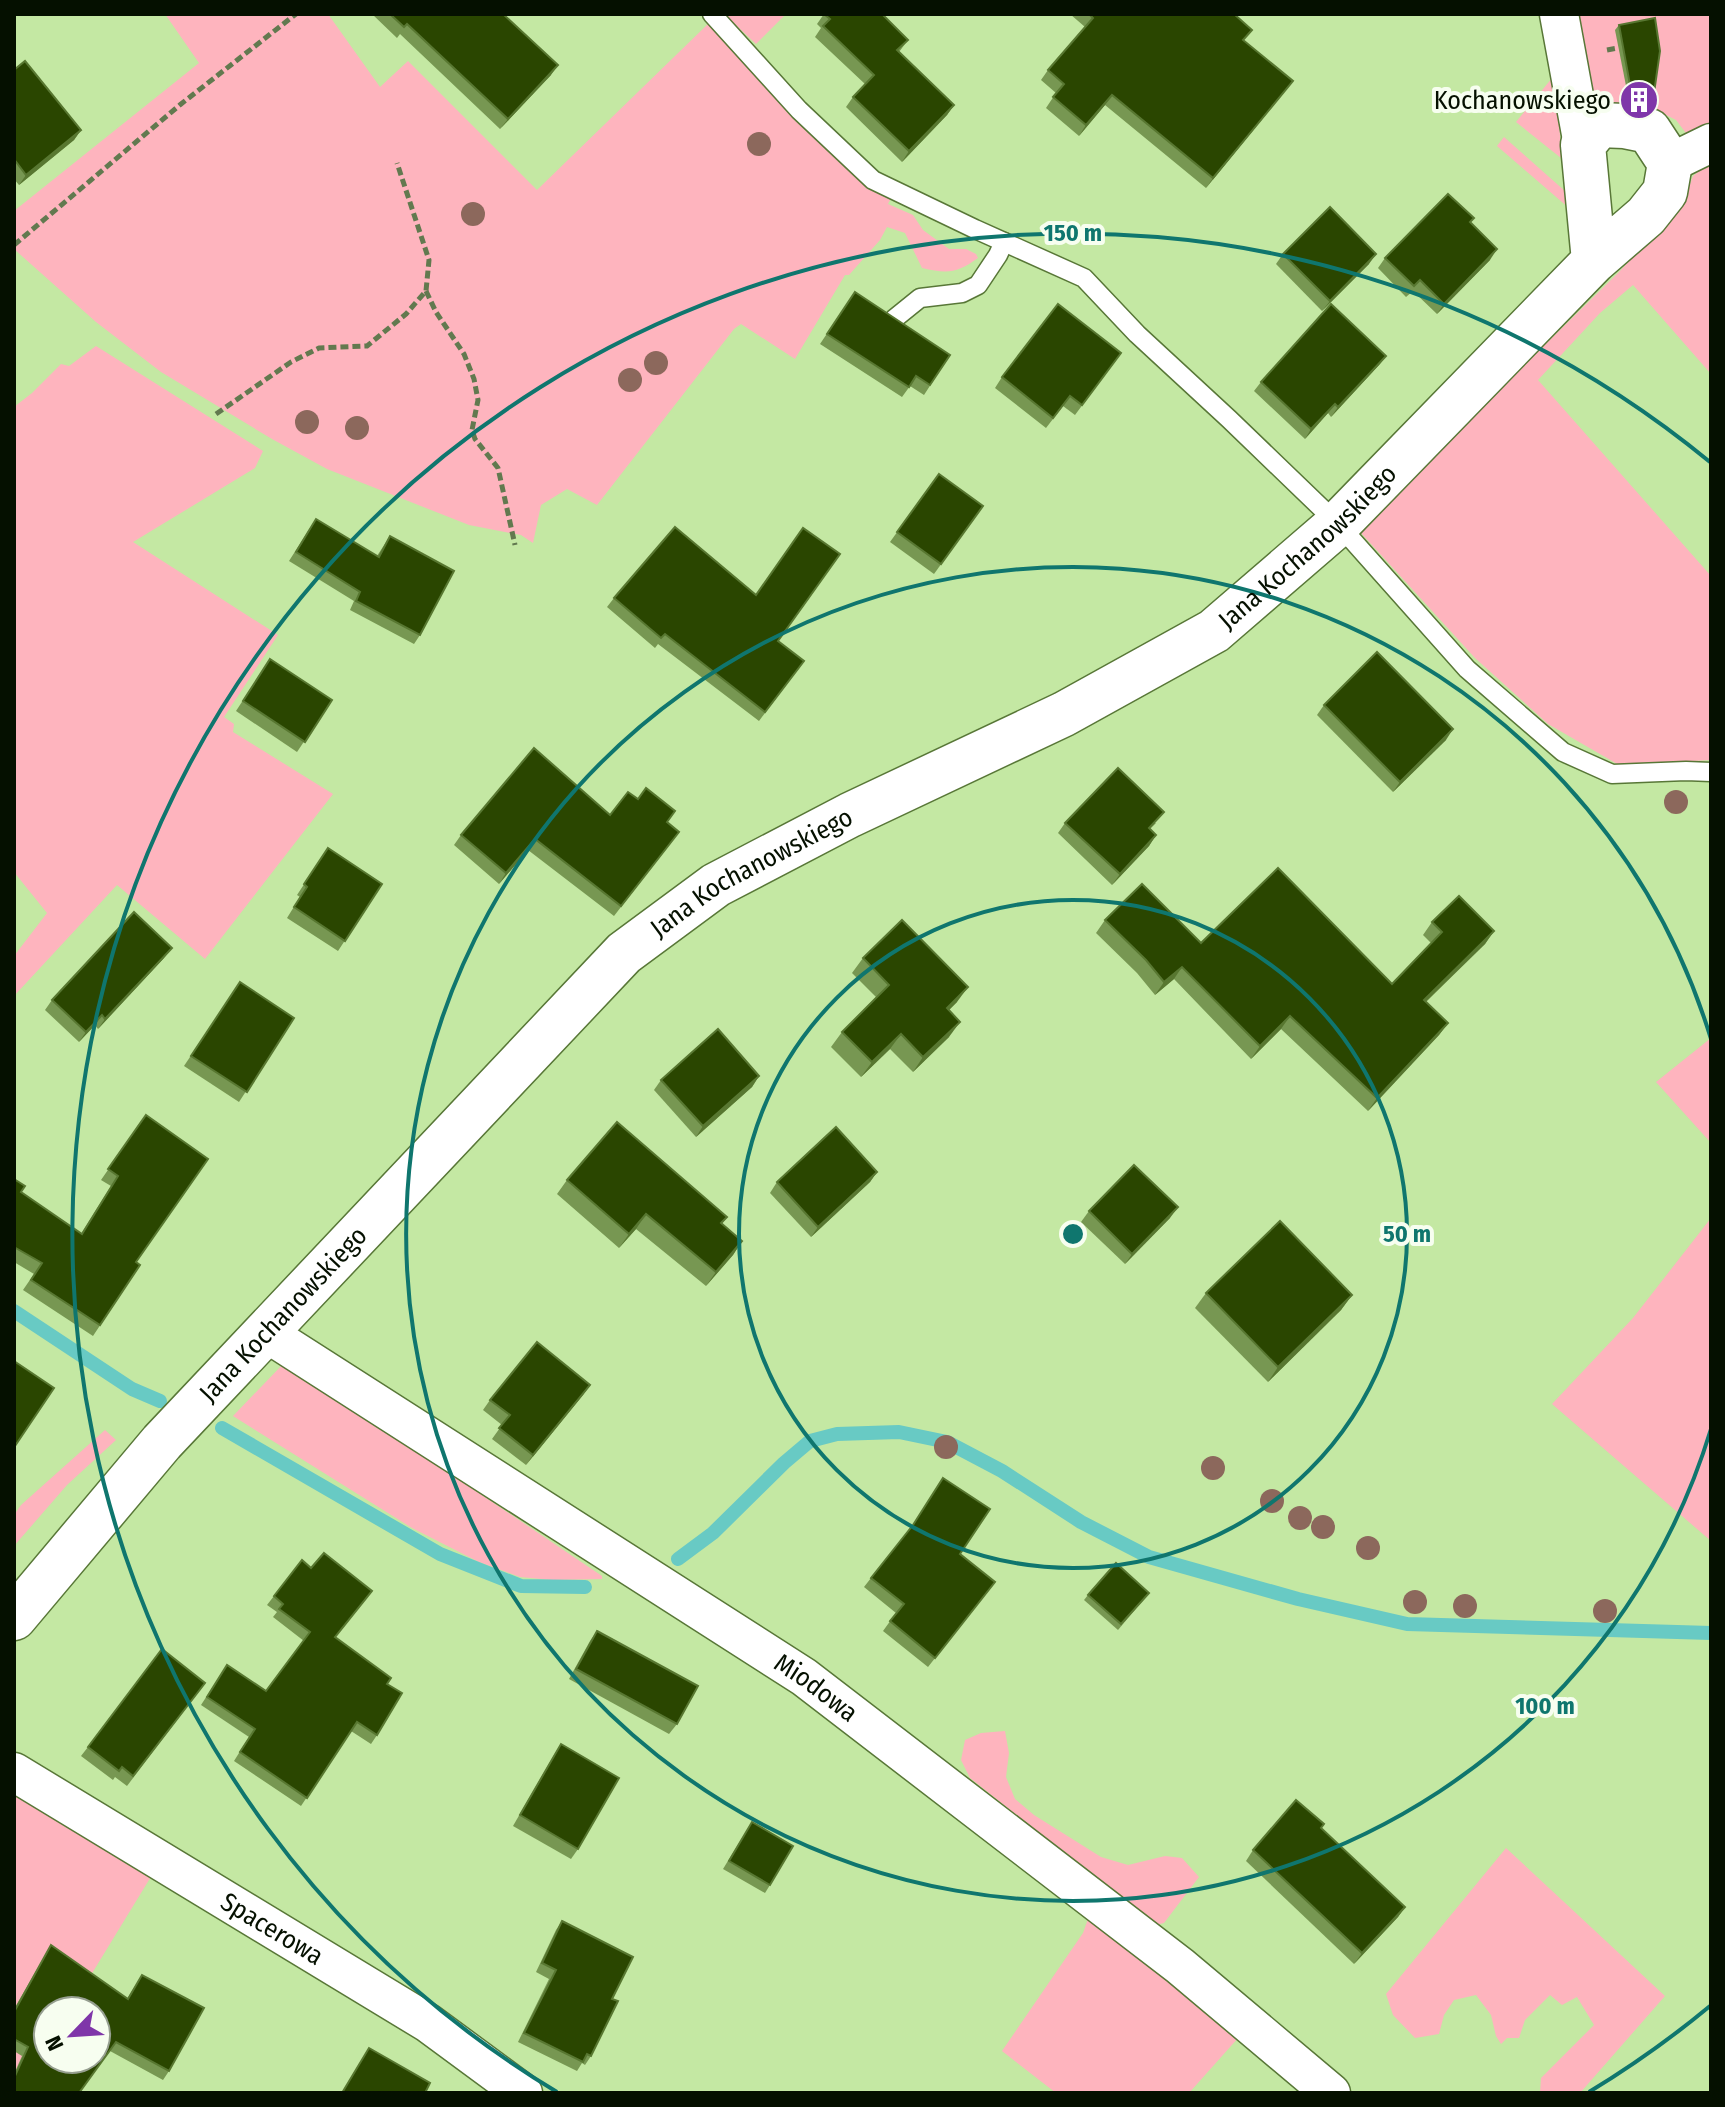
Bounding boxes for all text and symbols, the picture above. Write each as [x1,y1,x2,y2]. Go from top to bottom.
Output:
building icon: Kochanowskiego [1618,79,1660,121]
place label: Kochanowskiego [1434,85,1611,116]
text: 150 m [1044,219,1102,247]
street label: Jana Kochanowskiego [1212,459,1403,636]
street label: Jana Kochanowskiego [644,801,858,944]
street label: Jana Kochanowskiego [193,1220,373,1409]
centre of rings [1059,1220,1087,1248]
text: 50 m [1383,1220,1431,1248]
street label: Miodowa [769,1647,864,1729]
text: 100 m [1515,1692,1575,1720]
street label: Spacerowa [215,1886,329,1972]
north arrow [32,1995,112,2075]
text: N [39,2032,69,2055]

